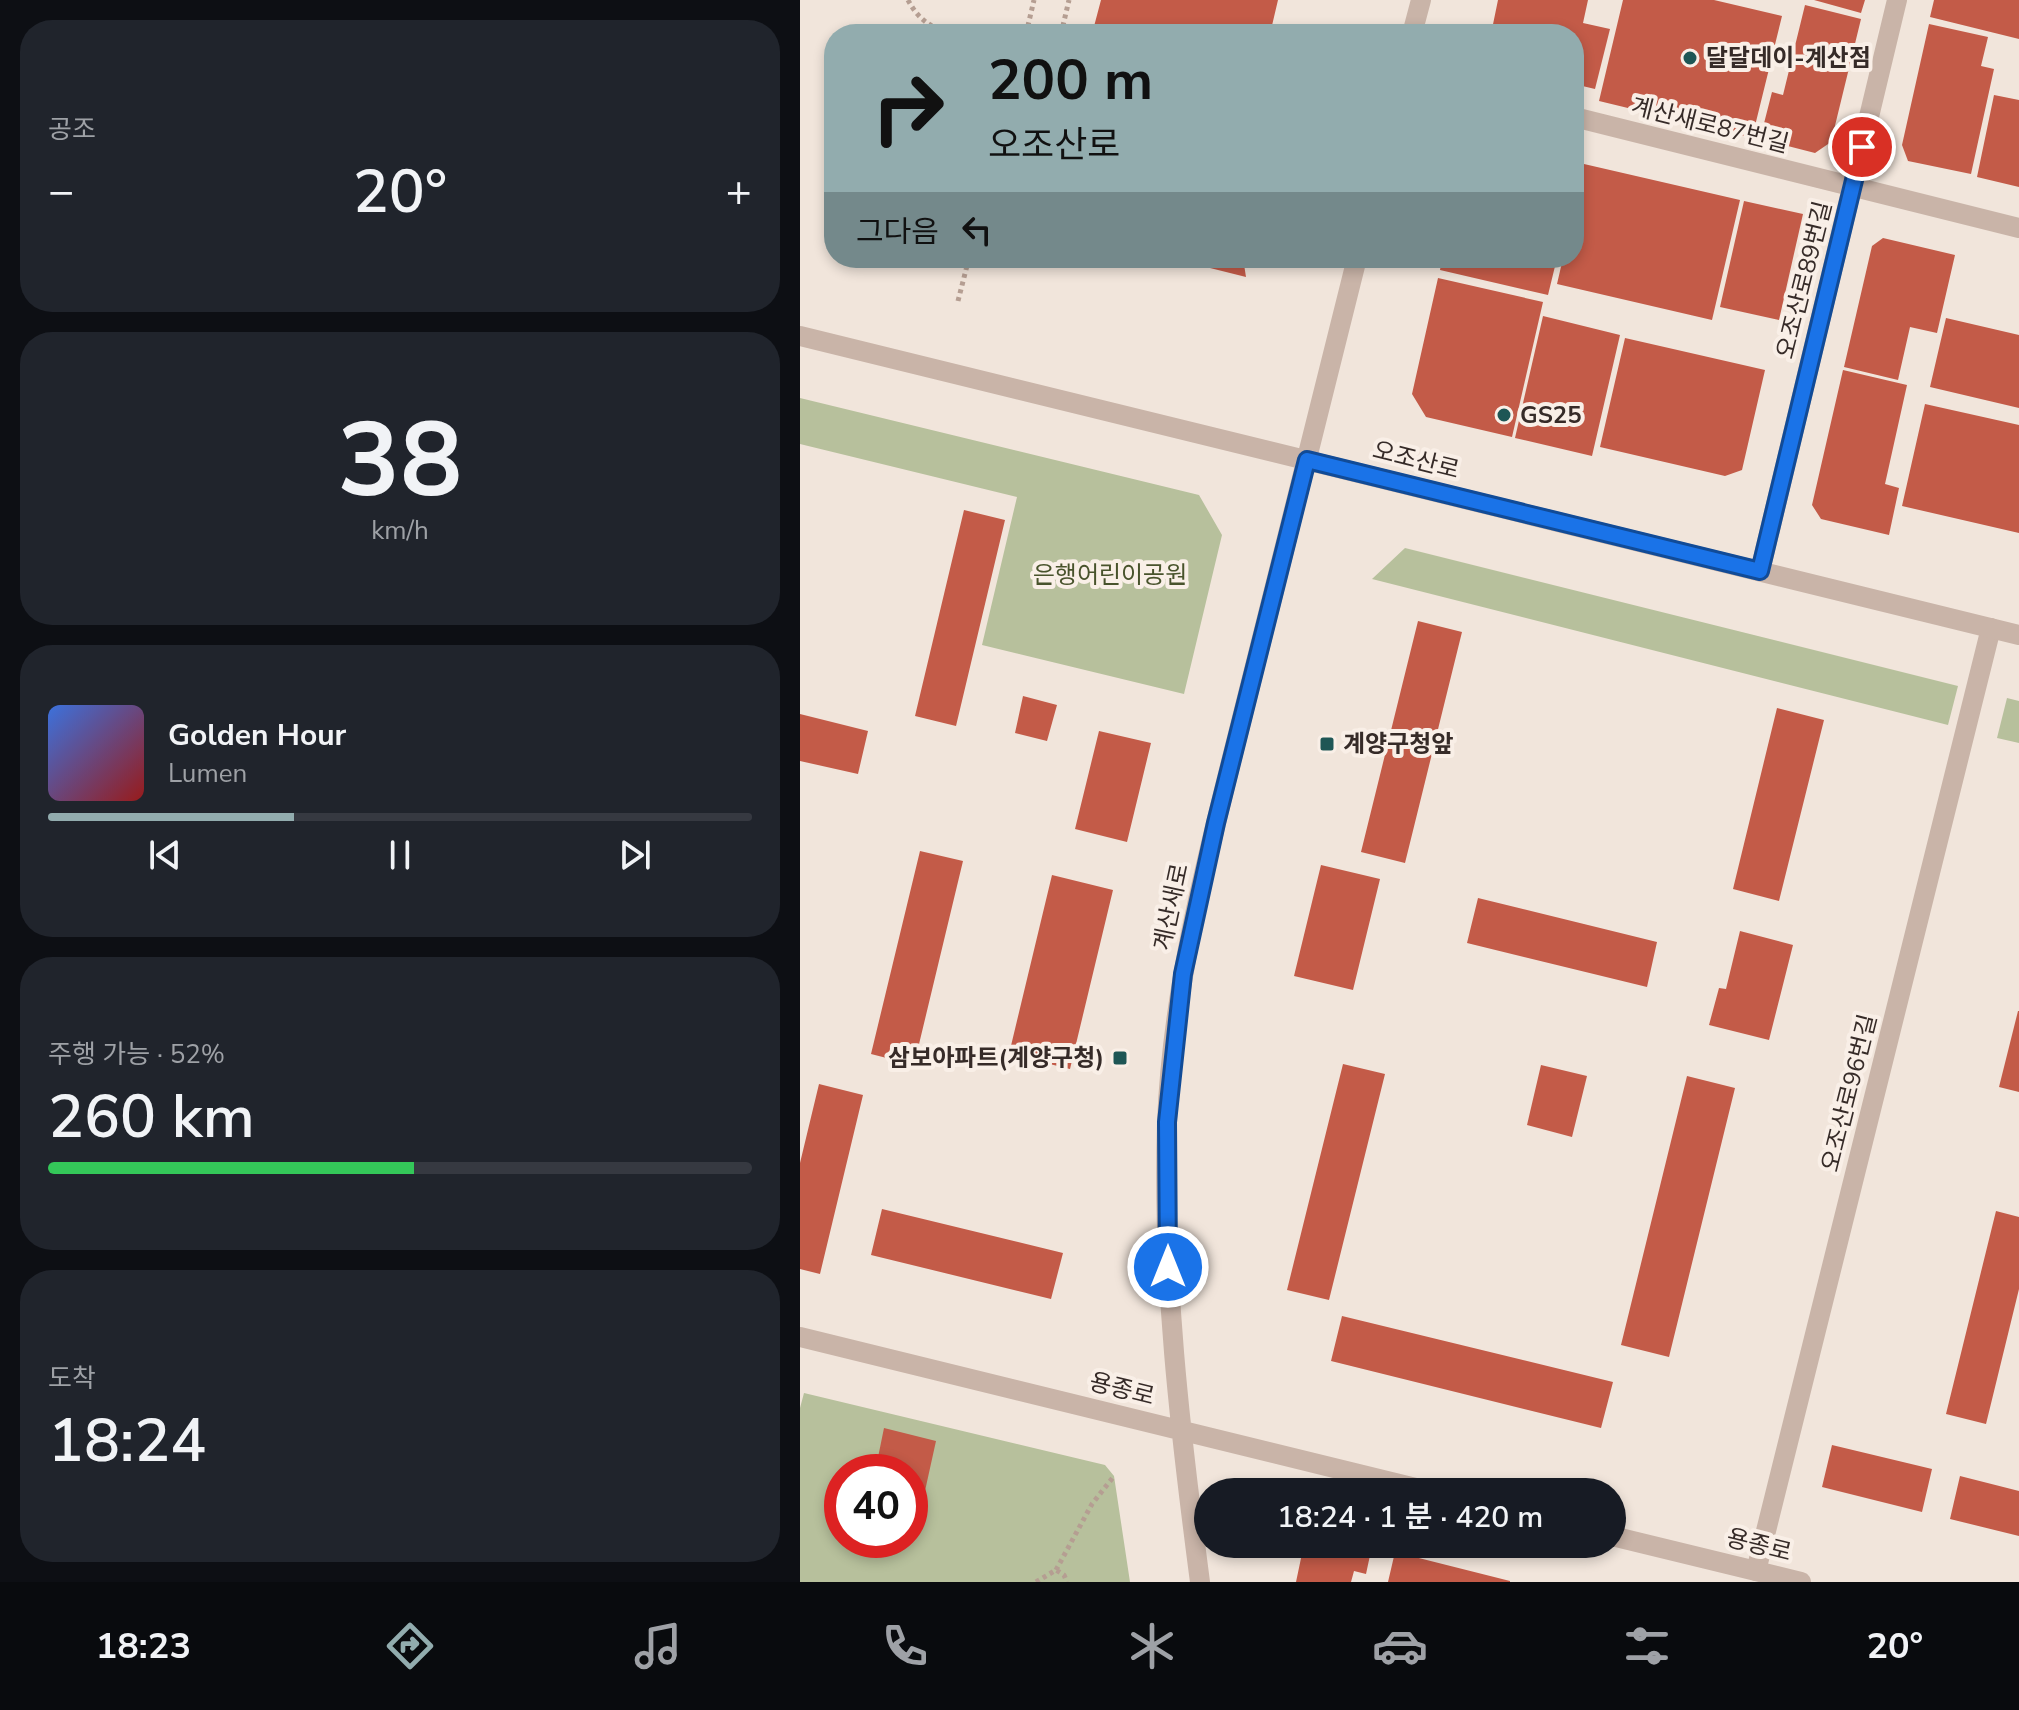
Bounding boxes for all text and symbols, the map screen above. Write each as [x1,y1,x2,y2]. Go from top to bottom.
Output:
text: 200 m [988,42,1153,119]
place label: 달달데이-계산점 [1706,42,1871,74]
marker: 달달데이-계산점 [1681,49,1699,67]
icon: right [856,56,960,160]
street label: 계산새로87번길 [1628,90,1792,160]
text: 공조 [48,112,96,147]
pin [1828,113,1896,181]
text: 오조산로 [988,121,1120,170]
icon: arrive [1840,125,1884,169]
text: 20° [353,151,447,233]
text: − [48,162,74,222]
text: + [726,162,752,222]
street label: 오조산로89번길 [1769,198,1839,362]
icon: left [955,208,999,252]
text: 그다음 [856,212,939,253]
text: 38 [338,390,462,532]
place label: GS25 [1520,399,1582,431]
marker: GS25 [1495,406,1513,424]
street label: 오조산로 [1369,434,1463,486]
text: km/h [371,513,429,548]
park label: 은행어린이공원 [1033,559,1187,591]
text: Golden Hour [168,715,346,756]
place label: 계양구청앞 [1343,728,1453,760]
marker: 계양구청앞 [1318,735,1336,753]
text: Lumen [168,756,247,791]
icon: previous [143,833,187,877]
icon: pause [378,833,422,877]
icon: next [613,833,657,877]
street label: 계산새로 [1146,860,1196,954]
street label: 오조산로96번길 [1814,1011,1884,1175]
text: 주행 가능 · 52% [48,1037,225,1072]
place label: 삼보아파트(계양구청) [888,1042,1104,1074]
marker: 삼보아파트(계양구청) [1111,1049,1129,1067]
text: 260 km [48,1076,255,1158]
position arrow [1126,1225,1210,1309]
text: 도착 [48,1361,96,1396]
street label: 용종로 [1086,1365,1158,1413]
text: 18:24 [48,1400,206,1482]
speed limit sign: 40 [824,1454,928,1558]
text: 18:24 · 1 분 · 420 m [1277,1497,1543,1538]
street label: 용종로 [1723,1521,1795,1569]
icon: directions [382,1618,438,1674]
icon: music [630,1618,686,1674]
icon: phone [877,1618,933,1674]
icon: climate [1124,1618,1180,1674]
icon: car [1372,1618,1428,1674]
icon: filters [1619,1618,1675,1674]
text: 18:23 [96,1622,191,1671]
text: 20° [1866,1622,1923,1671]

